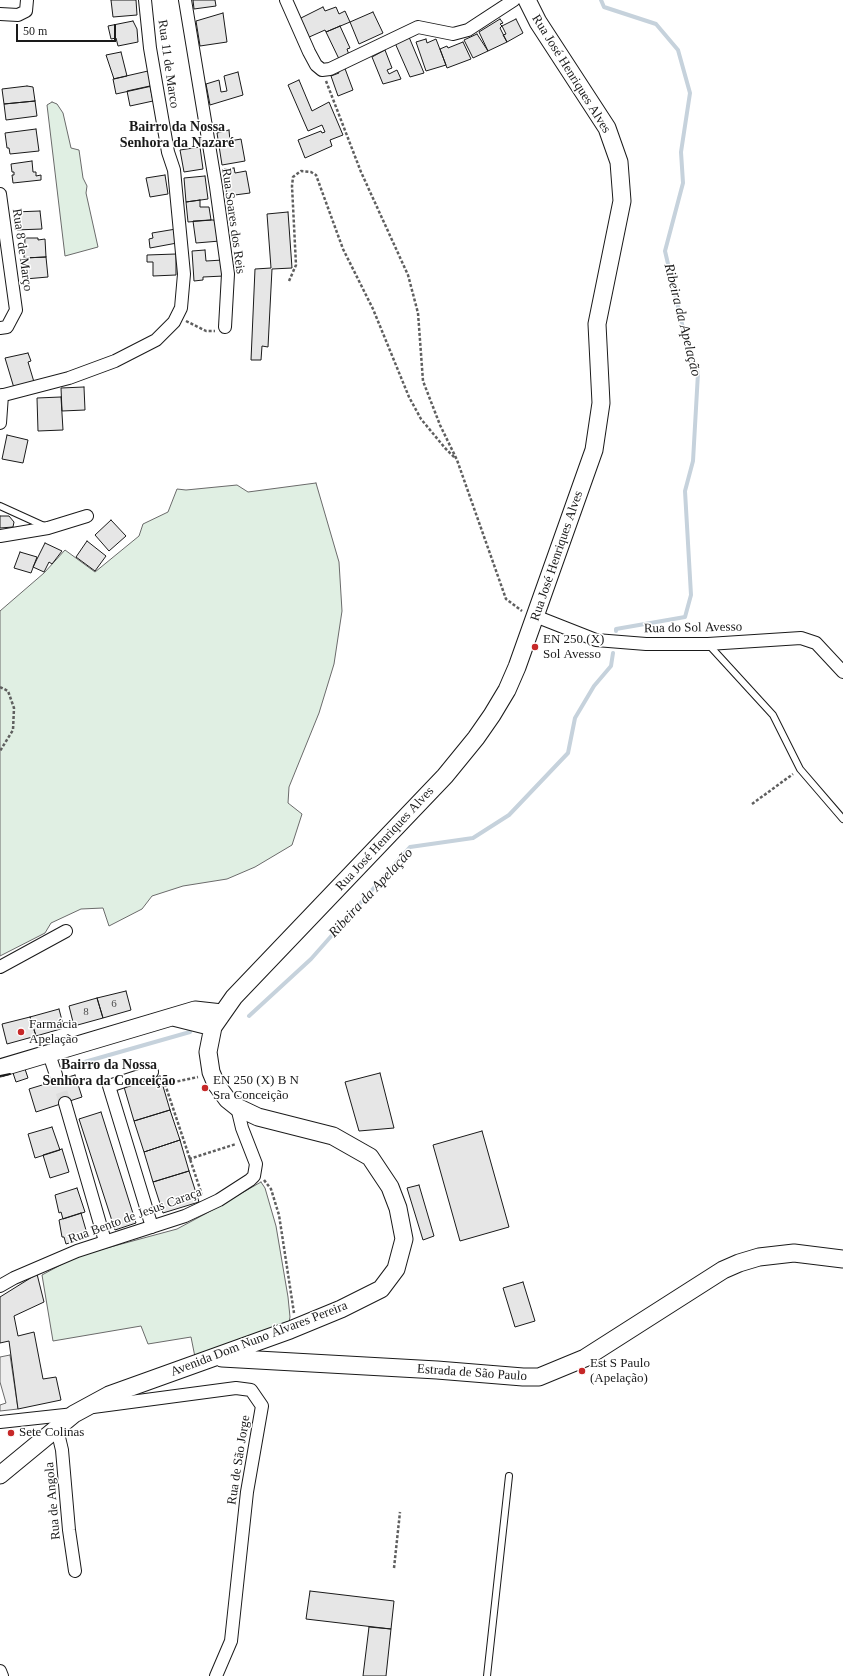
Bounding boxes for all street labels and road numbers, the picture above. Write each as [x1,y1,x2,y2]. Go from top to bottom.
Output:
street label: Rua José Henriques Alves [528,12,614,136]
street label: Rua 11 de Marco [154,19,182,109]
street label: Rua Soares dos Reis [218,167,248,275]
street label: Rua 8 de Março [8,208,36,292]
street label: Rua José Henriques Alves [527,489,587,623]
street label: Rua do Sol Avesso [644,619,742,637]
street label: Rua José Henriques Alves [333,784,437,894]
street label: Rua Bento de Jesus Caraça [66,1185,204,1247]
street label: Avenida Dom Nuno Álvares Pereira [168,1298,350,1380]
street label: Estrada de São Paulo [417,1361,527,1385]
street label: Rua de São Jorge [224,1414,254,1506]
street label: Rua de Angola [42,1461,64,1541]

